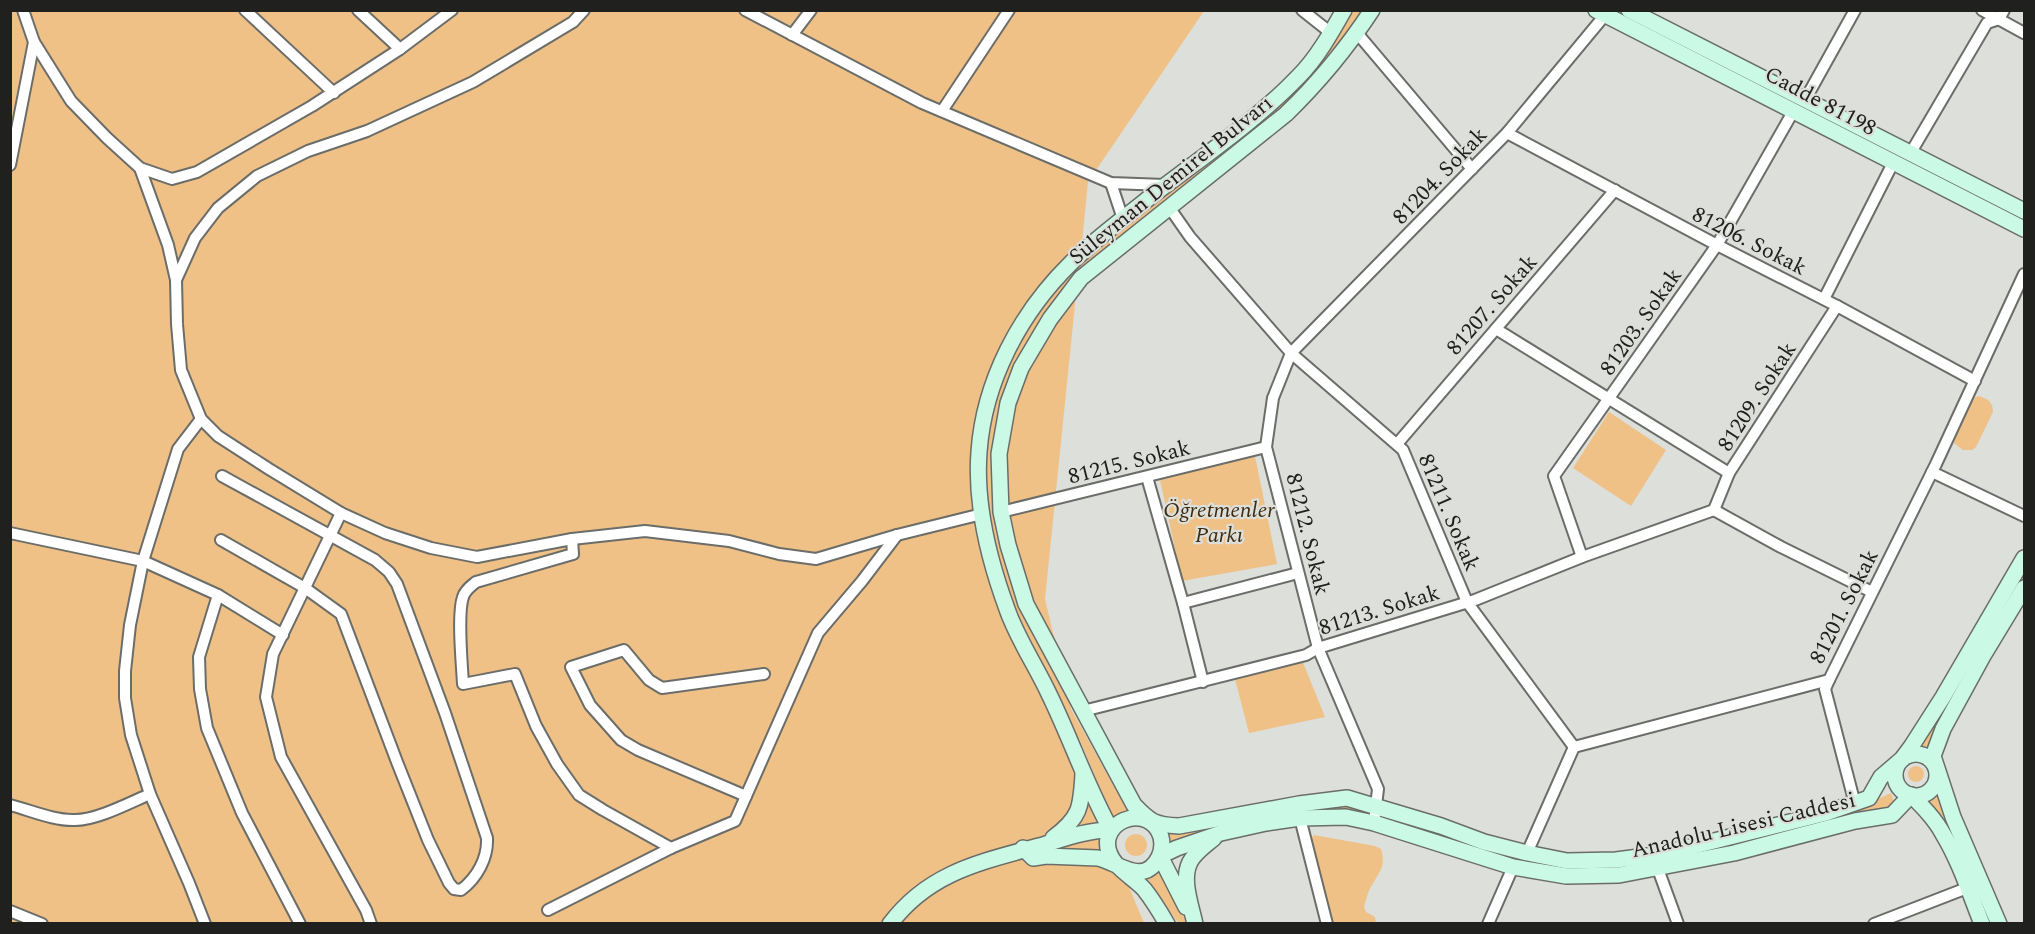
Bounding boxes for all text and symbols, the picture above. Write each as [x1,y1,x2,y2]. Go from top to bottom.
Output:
street label: Cadde 81198 [1758,58,1882,145]
street label: Süleyman Demirel Bulvarı [1062,87,1280,273]
street label: 81204. Sokak [1385,120,1495,232]
street label: 81206. Sokak [1686,198,1812,284]
street label: 81207. Sokak [1439,247,1546,363]
street label: 81203. Sokak [1592,261,1691,382]
street label: 81209. Sokak [1709,335,1805,458]
street label: 81215. Sokak [1065,431,1194,494]
street label: 81211. Sokak [1409,449,1488,577]
street label: 81212. Sokak [1276,470,1339,599]
park label: Öğretmenler Parkı [1163,494,1275,552]
street label: 81201. Sokak [1801,544,1887,670]
street label: 81213. Sokak [1315,576,1444,644]
street label: Anadolu Lisesi Caddesi [1628,784,1859,867]

